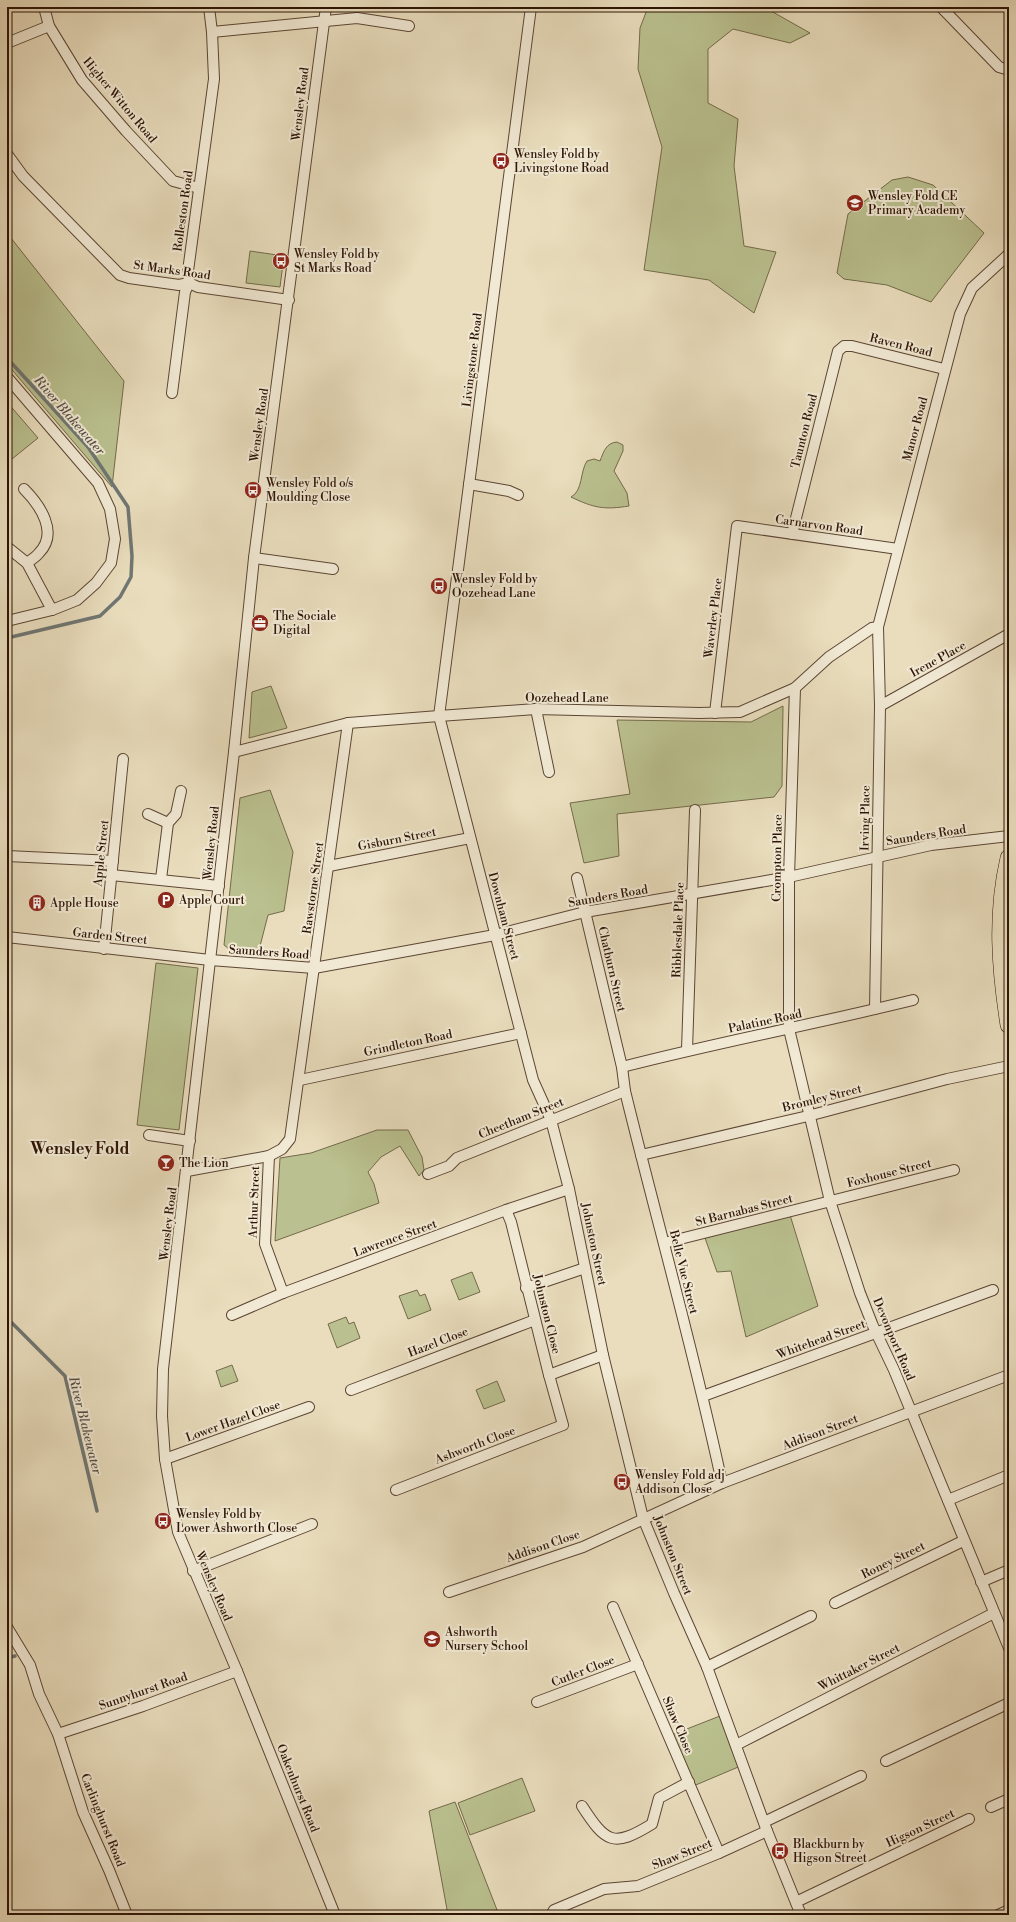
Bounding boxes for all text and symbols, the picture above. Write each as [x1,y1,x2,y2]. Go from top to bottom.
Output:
street label: Higher Witton Road [79,54,160,146]
street label: Wensley Road [288,66,312,143]
place label: Wensley Fold by Livingstone Road [513,147,609,176]
bus stop icon: Wensley Fold by Livingstone Road [491,151,511,171]
street label: Rolleston Road [170,169,197,253]
place label: Wensley Fold CE Primary Academy [867,189,965,218]
school or university icon: Wensley Fold CE Primary Academy [845,193,865,213]
place label: Wensley Fold by St Marks Road [293,247,380,276]
bus stop icon: Wensley Fold by St Marks Road [271,251,291,271]
street label: St Marks Road [132,258,212,283]
street label: Livingstone Road [459,312,486,408]
street label: Raven Road [868,330,934,361]
water label: River Blakewater [30,372,108,459]
street label: Wensley Road [247,387,272,464]
street label: Taunton Road [788,392,821,470]
street label: Manor Road [900,395,931,463]
place label: Wensley Fold o/s Moulding Close [265,476,353,505]
bus stop icon: Wensley Fold o/s Moulding Close [243,480,263,500]
street label: Carnarvon Road [774,512,864,539]
place label: Wensley Fold by Oozehead Lane [451,572,538,601]
bus stop icon: Wensley Fold by Oozehead Lane [429,576,449,596]
street label: Waverley Place [701,577,726,660]
place label: The Sociale Digital [273,609,336,638]
office icon: The Sociale Digital [250,613,270,633]
street label: Irene Place [908,638,969,681]
street label: Oozehead Lane [525,691,609,706]
street label: Irving Place [857,785,874,851]
street label: Wensley Road [200,805,223,882]
street label: Crompton Place [769,814,786,902]
street label: Apple Street [90,818,113,888]
street label: Saunders Road [885,822,967,849]
street label: Gisburn Street [357,824,438,854]
street label: Rawstorne Street [300,840,327,935]
street label: Downham Street [485,871,523,962]
street label: Saunders Road [567,882,649,911]
street label: Ribblesdale Place [669,882,688,978]
parking icon: Apple Court [156,890,176,910]
building icon: Apple House [27,893,47,913]
place label: Apple Court [178,893,246,908]
place label: Apple House [49,896,119,911]
street label: Garden Street [72,925,149,948]
street label: Chatburn Street [594,925,629,1014]
street label: Saunders Road [228,942,310,963]
street label: Palatine Road [727,1006,804,1037]
street label: Grindleton Road [362,1027,454,1060]
street label: Bromley Street [780,1081,864,1116]
street label: Cheetham Street [476,1094,567,1142]
district label: Wensley Fold [29,1139,130,1159]
bar icon: The Lion [156,1153,176,1173]
place label: The Lion [179,1156,229,1171]
street label: Foxhouse Street [845,1156,934,1191]
street label: Arthur Street [246,1165,263,1239]
street label: Wensley Road [156,1186,180,1263]
street label: St Barnabas Street [694,1191,795,1230]
street label: Johnston Street [577,1200,610,1288]
street label: Lawrence Street [351,1216,440,1261]
street label: Belle Vue Street [666,1228,701,1316]
street label: Johnston Close [529,1272,564,1356]
street label: Devonport Road [869,1295,918,1383]
street label: Whitehead Street [774,1316,868,1363]
street label: Hazel Close [406,1324,470,1361]
water label: River Blakewater [65,1374,105,1476]
street label: Lower Hazel Close [184,1397,283,1446]
street label: Addison Street [779,1411,861,1454]
street label: Ashworth Close [432,1423,517,1468]
place label: Wensley Fold adj Addison Close [634,1468,725,1497]
bus stop icon: Wensley Fold adj Addison Close [612,1472,632,1492]
place label: Wensley Fold by Lower Ashworth Close [175,1507,297,1536]
bus stop icon: Wensley Fold by Lower Ashworth Close [153,1511,173,1531]
street label: Johnston Street [649,1512,696,1598]
street label: Addison Close [503,1527,582,1566]
street label: Roney Street [859,1538,928,1582]
street label: Wensley Road [192,1548,235,1623]
place label: Ashworth Nursery School [444,1625,529,1654]
school or university icon: Ashworth Nursery School [422,1629,442,1649]
street label: Whittaker Street [815,1640,903,1695]
street label: Cutler Close [549,1653,617,1690]
street label: Sunnyhurst Road [97,1669,190,1714]
street label: Shaw Close [659,1694,696,1756]
street label: Oakenhurst Road [273,1742,322,1835]
street label: Carlinghurst Road [77,1771,128,1869]
street label: Higson Street [884,1806,958,1851]
street label: Shaw Street [650,1835,715,1873]
place label: Blackburn by Higson Street [792,1837,868,1866]
bus stop icon: Blackburn by Higson Street [770,1841,790,1861]

